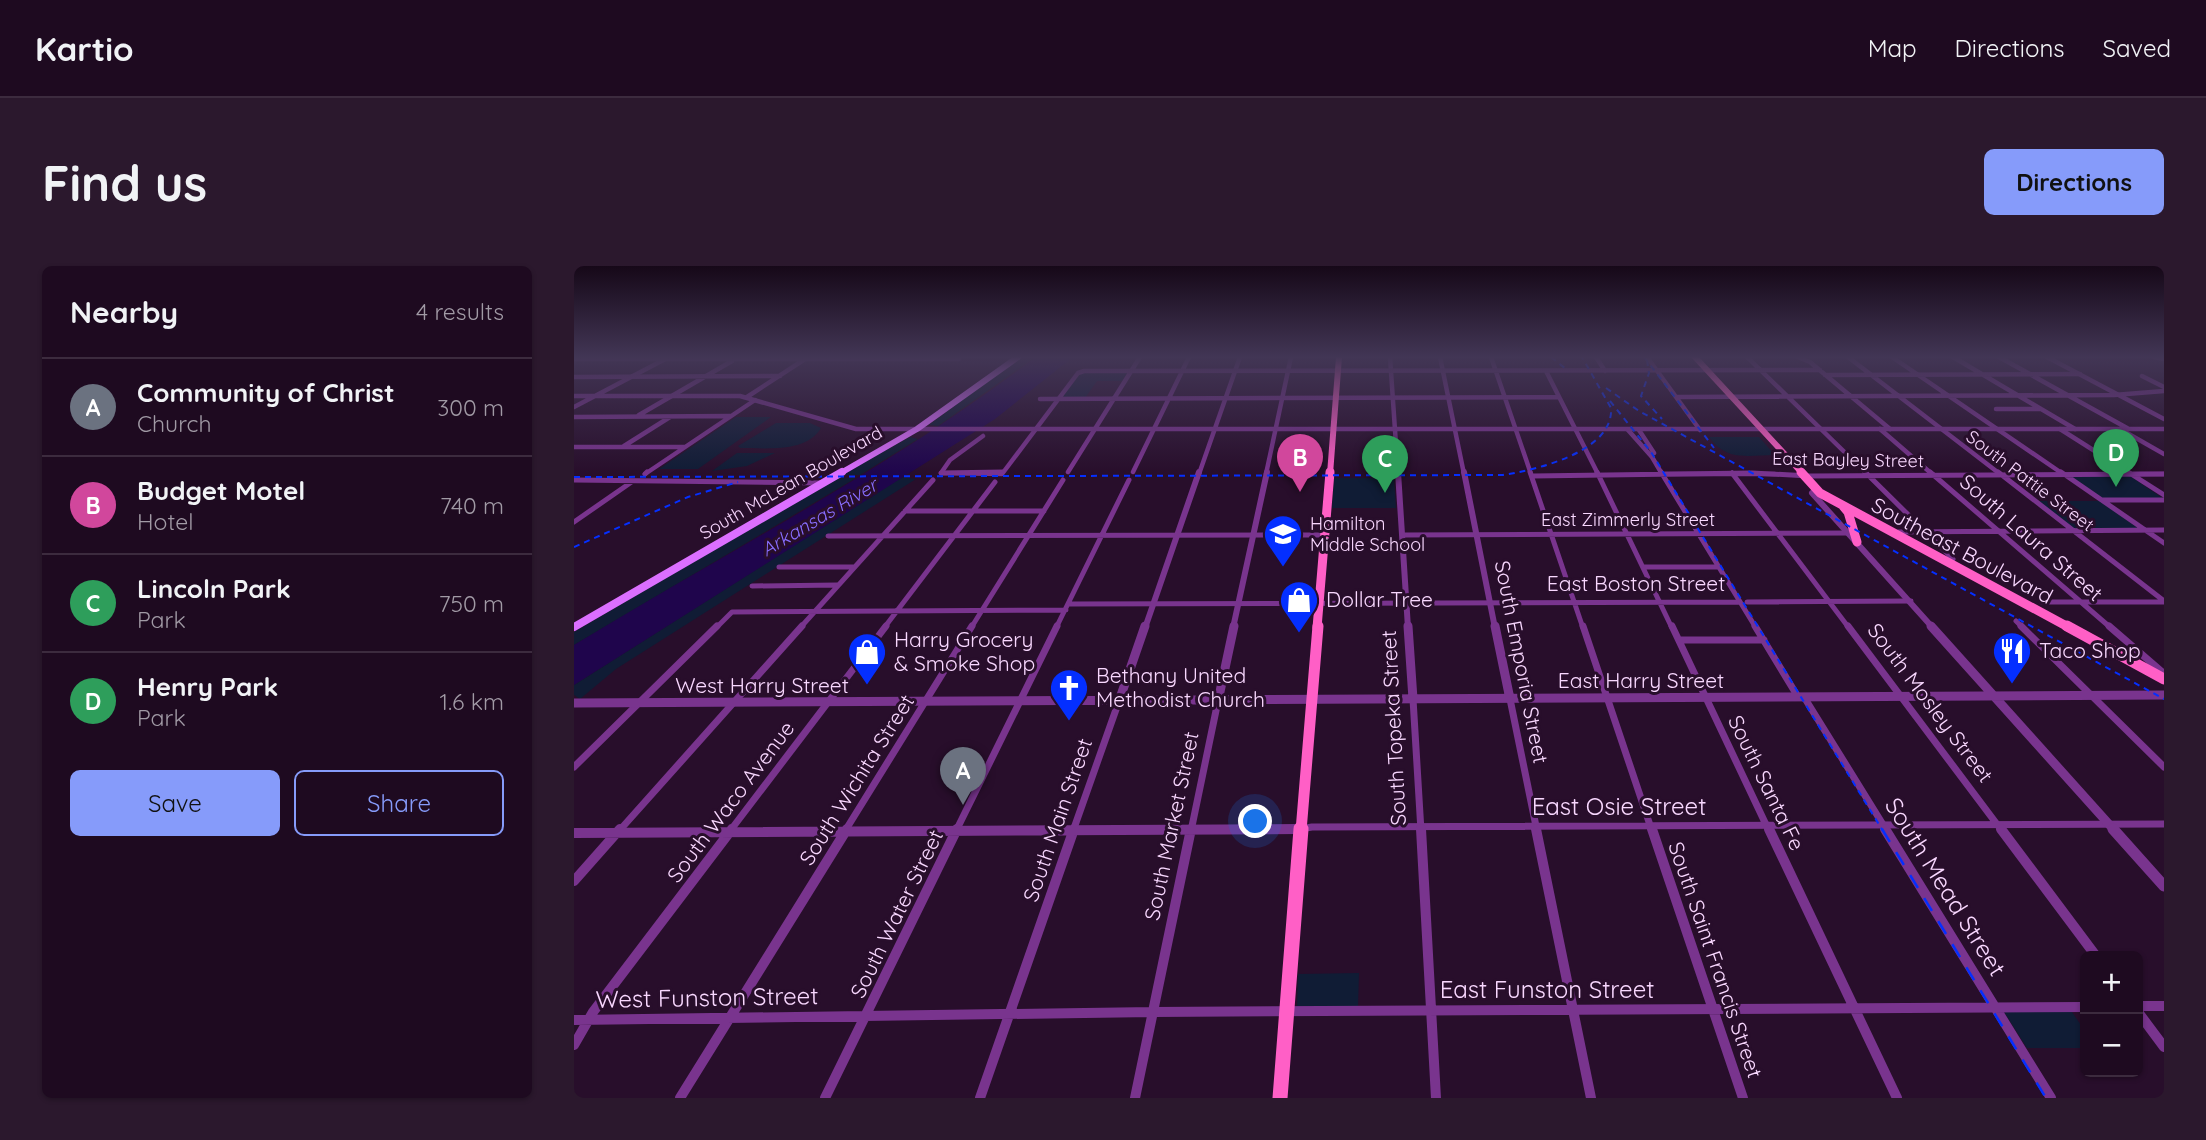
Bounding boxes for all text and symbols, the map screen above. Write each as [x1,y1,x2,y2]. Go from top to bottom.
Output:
text: Kartio [35,28,134,69]
text: Map [1868,33,1917,63]
text: Directions [1955,33,2065,63]
text: Saved [2103,33,2171,63]
button: Directions [1984,149,2164,215]
text: Find us [42,152,207,213]
text: Nearby [70,293,178,331]
text: 4 results [416,297,504,326]
text: Community of Christ [137,376,395,409]
text: A [86,393,100,422]
text: 300 m [437,393,504,422]
text: Church [137,409,212,438]
street label: South McLean Boulevard [695,421,886,544]
street label: South Pattie Street [1962,425,2099,536]
pin: D [2093,429,2139,487]
pin: B [1277,434,1323,492]
pin: C [1362,435,1408,493]
street label: East Bayley Street [1772,447,1924,472]
street label: South Laura Street [1955,468,2108,606]
water label: Arkansas River [756,471,884,561]
text: Budget Motel [137,474,305,507]
text: B [85,491,101,520]
text: 740 m [440,491,504,520]
street label: Southeast Boulevard [1867,491,2058,609]
text: Hotel [137,507,193,536]
street label: East Zimmerly Street [1541,508,1715,531]
place label: Hamilton Middle School [1310,512,1425,556]
school or university icon: Hamilton Middle School [1262,513,1304,568]
street label: South Emporia Street [1490,558,1554,765]
street label: East Boston Street [1547,570,1725,596]
text: Lincoln Park [137,572,291,605]
shop icon: Dollar Tree [1278,579,1320,634]
place label: Dollar Tree [1326,586,1433,612]
text: C [86,589,100,618]
text: 750 m [439,589,504,618]
text: Park [137,605,186,634]
street label: South Mosley Street [1862,618,1999,787]
place label: Harry Grocery & Smoke Shop [894,626,1035,676]
street label: South Topeka Street [1375,630,1411,826]
restaurant icon: Taco Shop [1991,630,2033,685]
shop icon: Harry Grocery & Smoke Shop [846,631,888,686]
place label: Taco Shop [2039,637,2141,663]
place label: Bethany United Methodist Church [1096,662,1265,712]
church icon: Bethany United Methodist Church [1048,667,1090,722]
street label: East Harry Street [1558,667,1724,693]
text: Henry Park [137,670,278,703]
street label: West Harry Street [675,672,849,698]
text: D [85,687,101,716]
text: 1.6 km [439,687,504,716]
street label: South Wichita Street [793,689,919,870]
text: Park [137,703,186,732]
street label: South Santa Fe [1723,711,1811,854]
street label: South Waco Avenue [661,716,799,887]
street label: South Market Street [1138,729,1204,923]
street label: South Main Street [1017,735,1097,905]
pin: A [940,747,986,805]
button: Save [70,770,280,836]
button: Share [294,770,504,836]
street label: East Osie Street [1532,791,1706,821]
street label: South Mead Street [1879,792,2013,981]
your location [1238,804,1272,838]
street label: South Water Street [844,825,948,1002]
street label: South Saint Francis Street [1663,838,1769,1081]
map controls [2080,951,2143,1077]
button: + [2080,951,2143,1014]
street label: East Funston Street [1440,974,1654,1004]
street label: West Funston Street [595,980,819,1014]
button: − [2080,1014,2143,1077]

